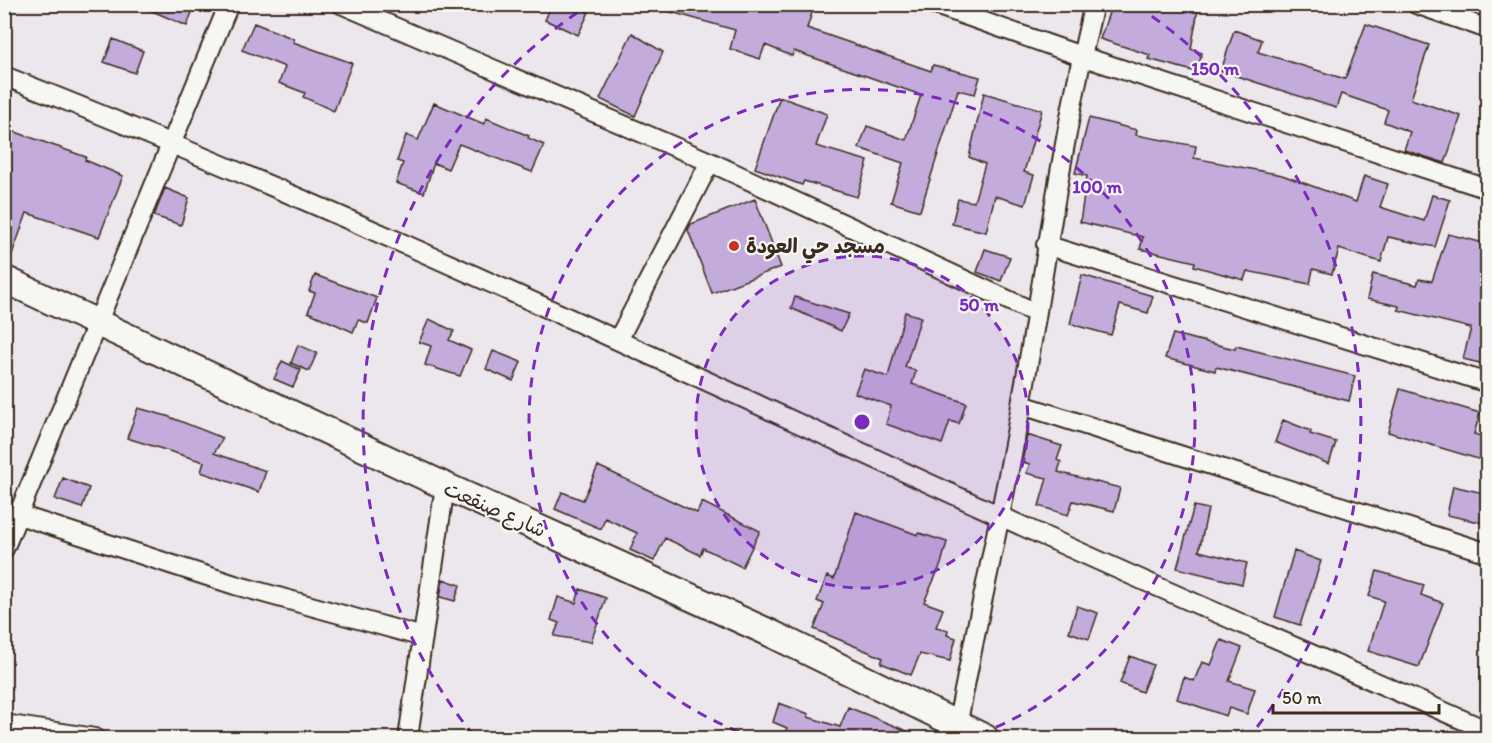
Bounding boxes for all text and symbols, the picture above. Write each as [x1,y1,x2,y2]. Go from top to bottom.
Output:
text: 150 m [1191,58,1240,80]
text: 100 m [1072,176,1123,198]
place label: مسجد حي العودة [746,234,885,264]
marker: مسجد حي العودة [727,239,741,253]
text: 50 m [959,294,1000,316]
centre of rings [852,412,872,432]
street label: شارع صنقعت [439,476,550,544]
scale bar [1273,677,1440,715]
text: 50 m [1282,687,1322,709]

